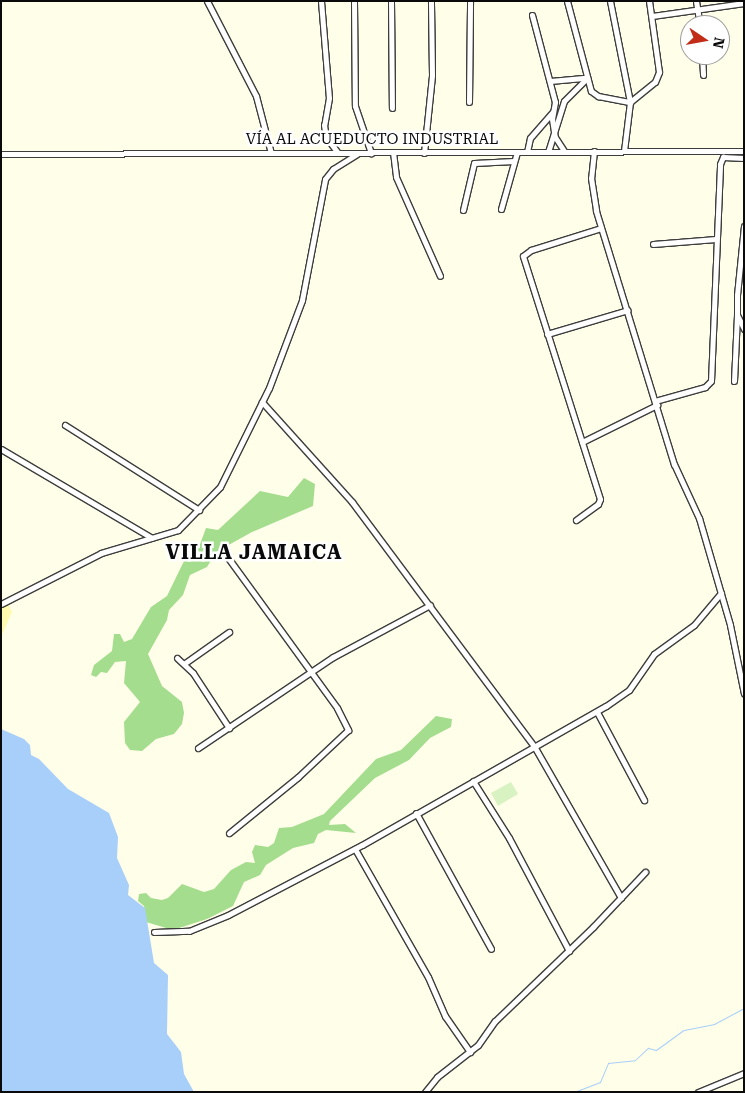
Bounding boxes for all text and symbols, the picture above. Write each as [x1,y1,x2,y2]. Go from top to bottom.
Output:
north arrow [680,15,730,65]
text: N [710,36,728,50]
street label: VÍA AL ACUEDUCTO INDUSTRIAL [246,131,498,149]
district label: VILLA JAMAICA [164,540,344,564]

